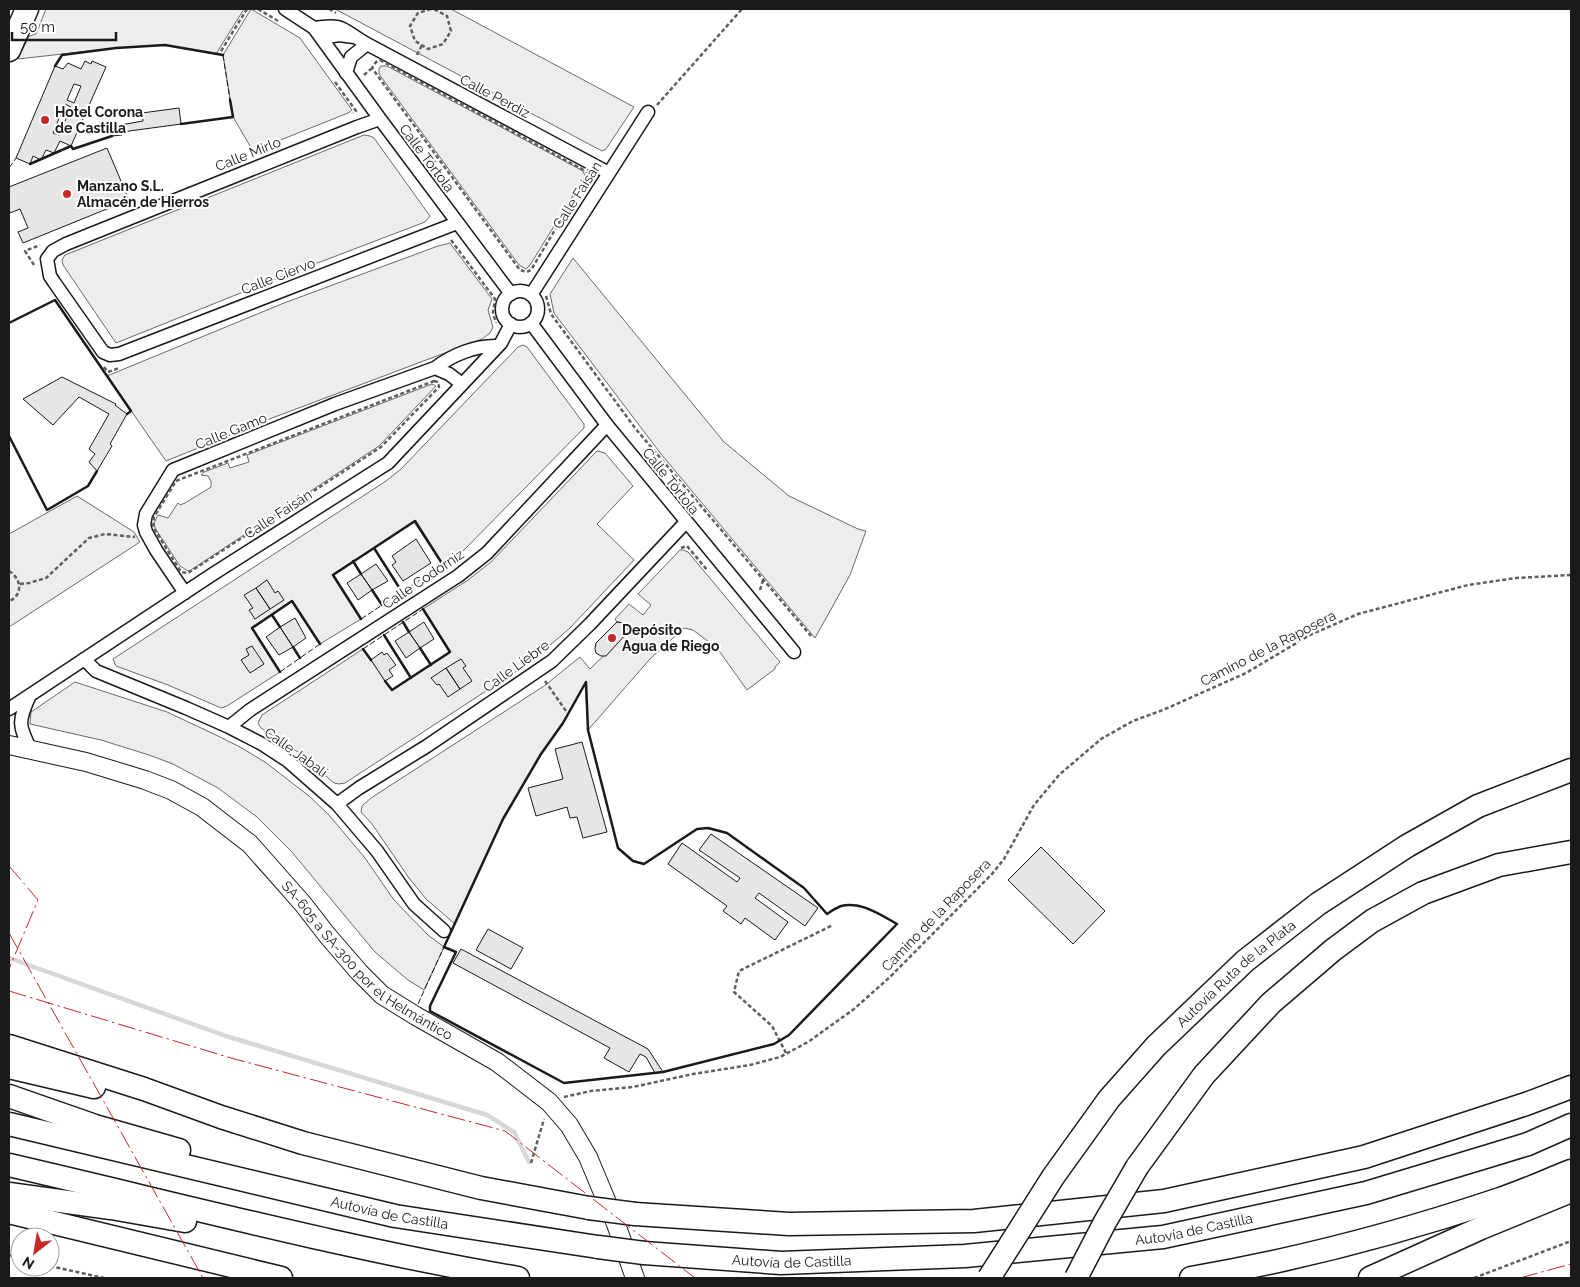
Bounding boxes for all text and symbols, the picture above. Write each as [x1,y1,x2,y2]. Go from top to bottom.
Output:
scale bar [12,10,116,42]
text: 50 m [20,18,55,36]
street label: Calle Perdiz [457,71,533,121]
place label: Hotel Corona de Castilla [55,104,143,136]
marker: Hotel Corona de Castilla [39,114,51,126]
street label: Calle Tórtola [396,121,458,195]
street label: Calle Mirlo [213,134,283,174]
street label: Calle Faisán [549,158,605,232]
place label: Manzano S.L. Almacén de Hierros [77,178,209,210]
marker: Manzano S.L. Almacén de Hierros [61,188,73,200]
street label: Calle Ciervo [239,255,317,297]
street label: Calle Gamo [193,409,269,453]
street label: Calle Tórtola [639,445,703,517]
street label: Calle Faisán [241,486,315,542]
street label: Calle Codorniz [379,546,467,612]
street label: Camino de la Raposera [1198,607,1338,689]
place label: Depósito Agua de Riego [622,622,720,654]
marker: Depósito Agua de Riego [606,632,618,644]
street label: Calle Liebre [480,637,552,695]
street label: Calle Jabalí [262,724,331,781]
street label: Camino de la Raposera [878,856,994,974]
street label: SA-605 a SA-300 por el Helmántico [278,878,455,1043]
street label: Autovía Ruta de la Plata [1173,917,1299,1030]
street label: Autovía de Castilla [329,1193,450,1232]
street label: Autovía de Castilla [1134,1210,1254,1248]
north arrow [10,1227,60,1277]
street label: Autovía de Castilla [731,1251,852,1271]
text: N [20,1254,37,1273]

